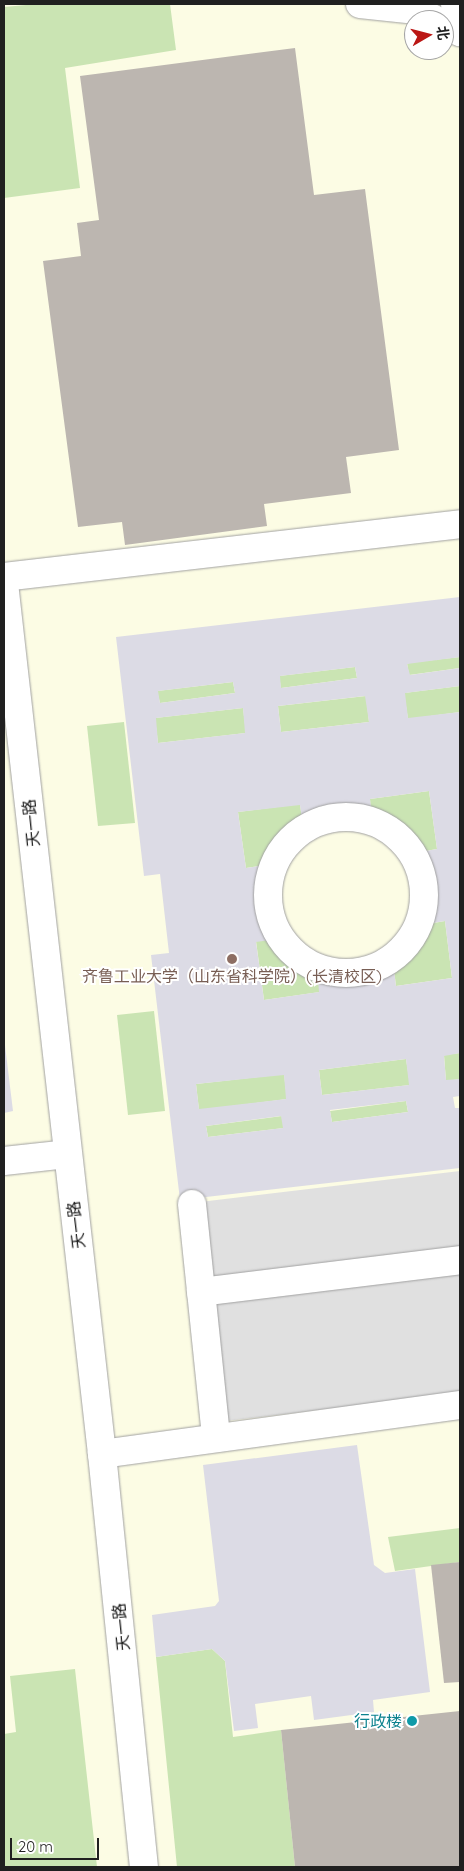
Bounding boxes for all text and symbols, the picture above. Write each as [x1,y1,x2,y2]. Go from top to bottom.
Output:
north arrow [404,10,454,60]
text: 北 [433,25,453,41]
street label: 天一路 [19,798,43,848]
marker: 齐鲁工业大学（山东省科学院）(长清校区) [226,953,238,965]
place label: 齐鲁工业大学（山东省科学院）(长清校区) [82,966,382,986]
street label: 天一路 [64,1200,88,1250]
street label: 天一路 [109,1602,133,1652]
place label: 行政楼 [354,1711,402,1731]
marker: 行政楼 [406,1715,418,1727]
scale bar [12,1828,101,1860]
text: 20 m [18,1837,53,1856]

